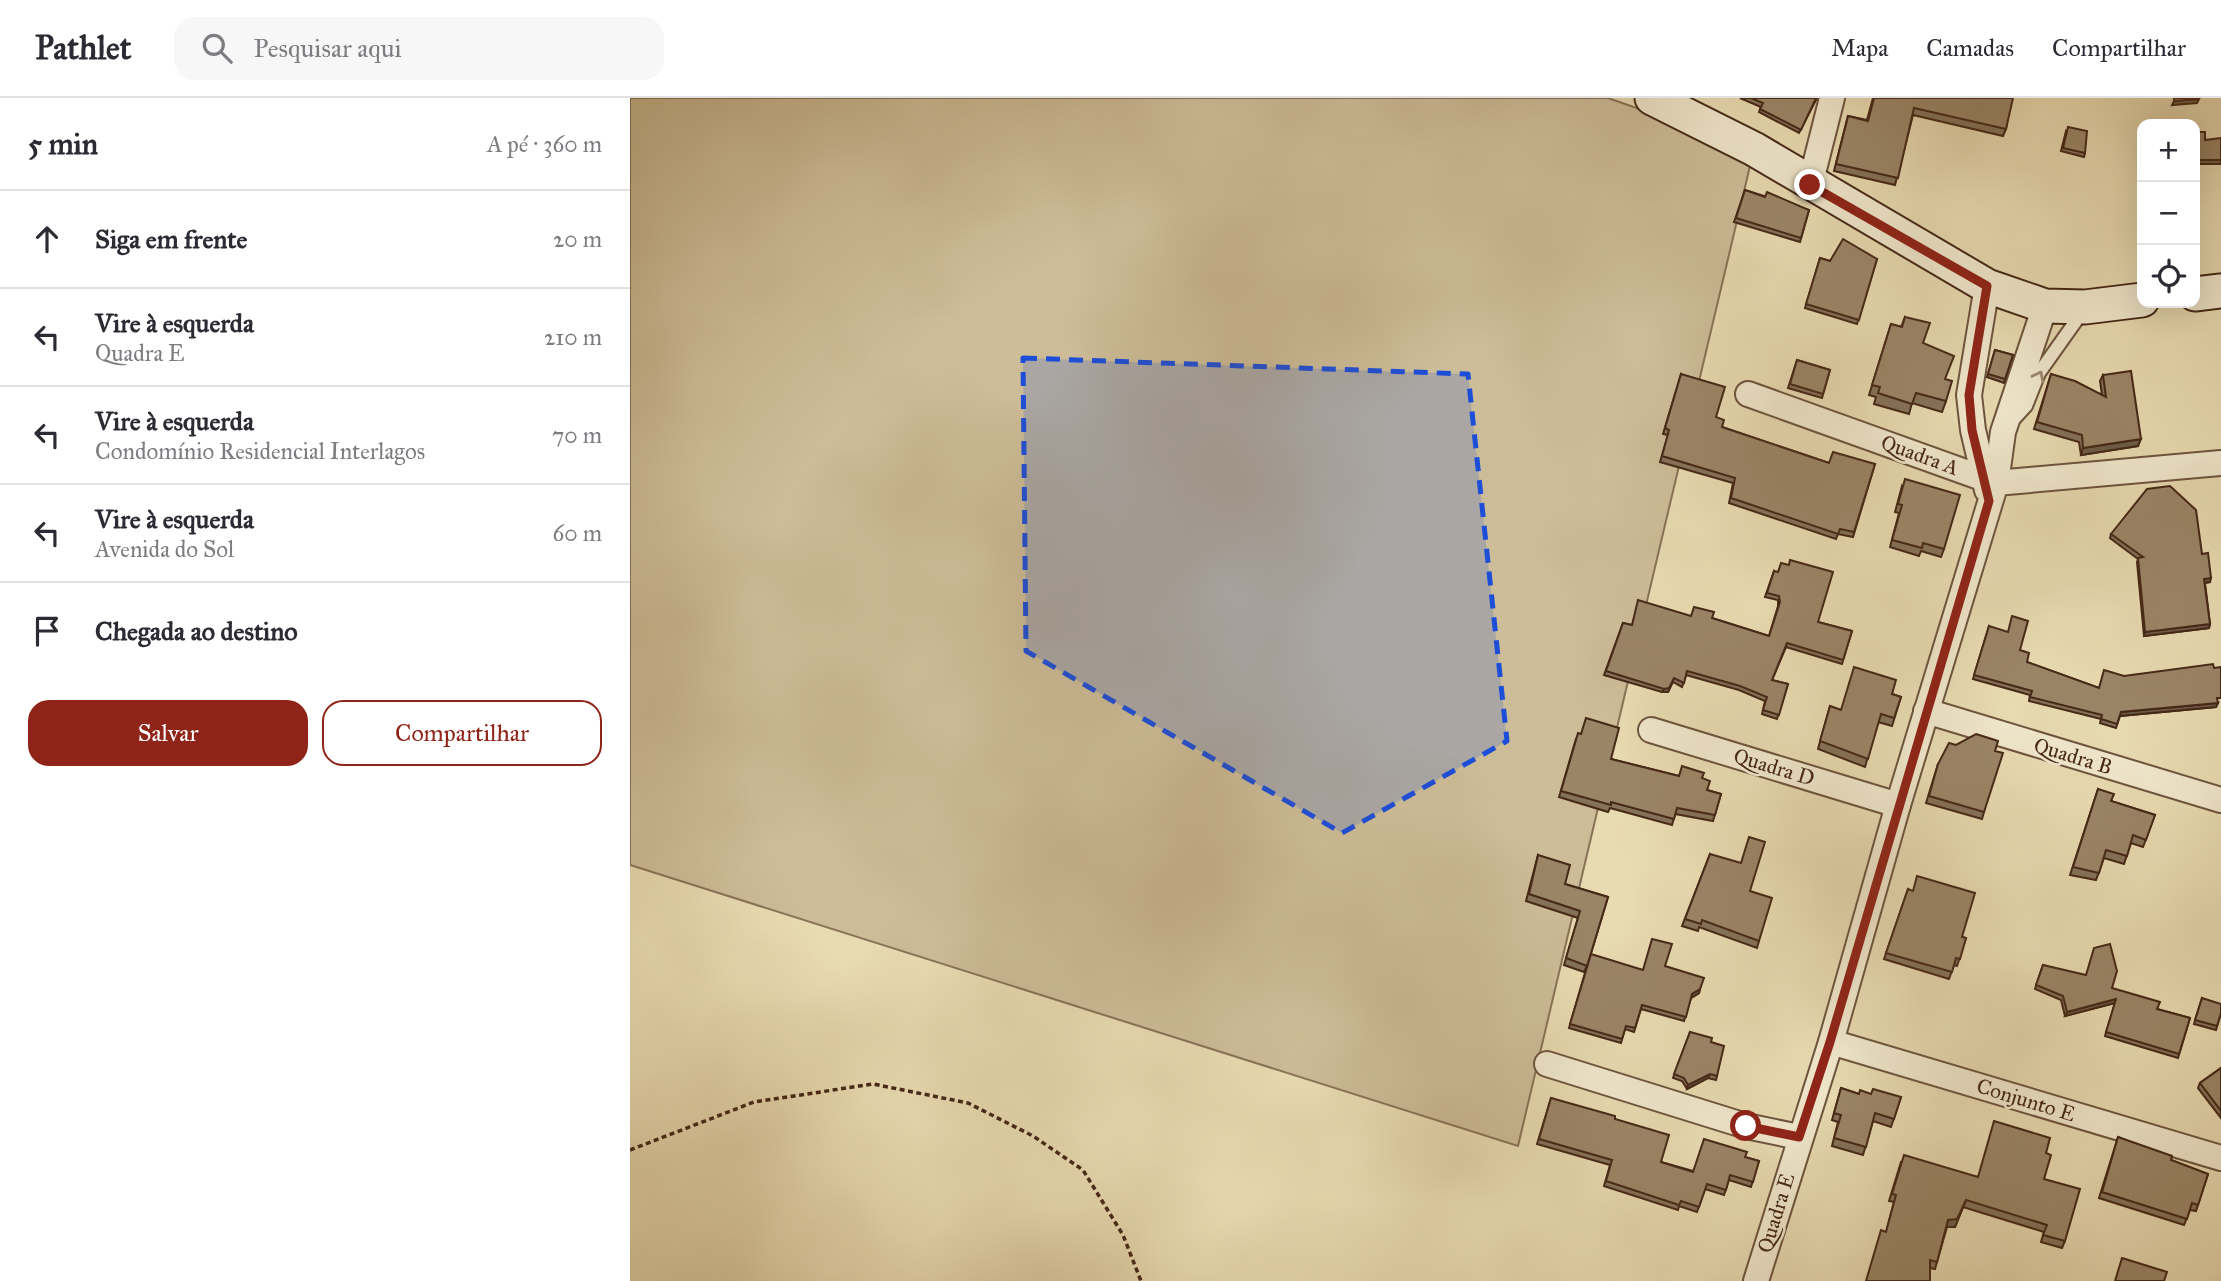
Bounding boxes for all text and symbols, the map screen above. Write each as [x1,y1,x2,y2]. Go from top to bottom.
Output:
search box [174,17,664,80]
text: Pathlet [35,28,132,68]
icon: search [198,29,236,67]
text: Pesquisar aqui [254,32,402,64]
text: Mapa [1831,33,1888,63]
text: Camadas [1926,33,2014,63]
text: Compartilhar [2052,33,2186,63]
map controls [2137,119,2200,308]
button: + [2137,119,2200,182]
text: 5 min [28,126,98,162]
text: A pé · 360 m [487,130,602,158]
route end [1794,169,1825,200]
button: − [2137,182,2200,245]
icon: ahead [28,220,66,258]
text: Siga em frente [95,223,247,255]
text: 20 m [553,225,602,253]
button: locate [2137,245,2200,308]
text: Vire à esquerda [95,307,254,339]
icon: left [28,318,66,356]
text: 210 m [544,323,602,351]
text: Quadra E [95,339,185,367]
one-way arrow [2031,371,2045,383]
text: Vire à esquerda [95,405,254,437]
icon: left [28,416,66,454]
text: 70 m [552,421,602,449]
street label: Quadra A [1878,429,1962,481]
text: Condomínio Residencial Interlagos [95,437,425,465]
text: Vire à esquerda [95,503,254,535]
icon: left [28,514,66,552]
text: 60 m [553,519,602,547]
text: Avenida do Sol [95,535,234,563]
icon: arrive [28,612,66,650]
text: Chegada ao destino [95,615,298,647]
button: Salvar [28,700,308,766]
button: Compartilhar [322,700,602,766]
street label: Quadra B [2031,732,2115,780]
street label: Quadra D [1730,742,1818,792]
street label: Conjunto E [1974,1073,2078,1127]
route start [1730,1110,1761,1141]
street label: Quadra E [1752,1170,1800,1256]

